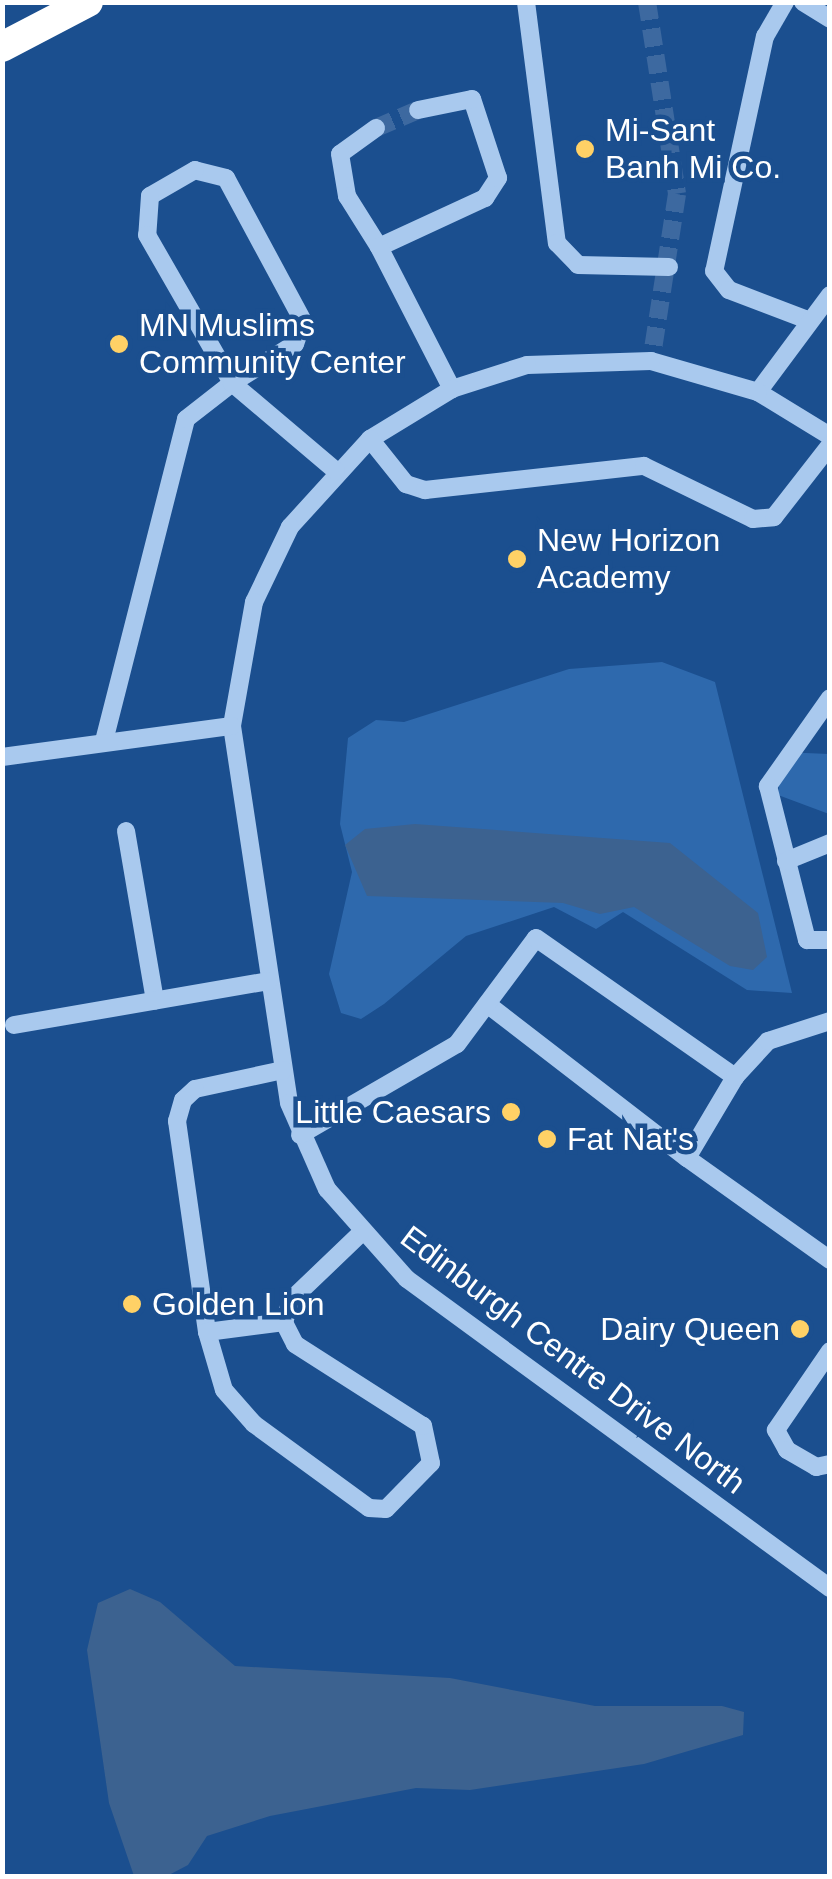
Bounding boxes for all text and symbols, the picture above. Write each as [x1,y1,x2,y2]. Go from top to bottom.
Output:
place label: Mi-Sant Banh Mi Co. [605,112,781,187]
marker: Mi-Sant Banh Mi Co. [574,138,596,160]
place label: MN Muslims Community Center [139,307,406,382]
marker: MN Muslims Community Center [108,333,130,355]
place label: New Horizon Academy [537,522,720,597]
marker: New Horizon Academy [506,548,528,570]
place label: Little Caesars [295,1093,491,1131]
marker: Little Caesars [500,1101,522,1123]
place label: Fat Nat's [567,1120,694,1158]
marker: Fat Nat's [536,1128,558,1150]
street label: Edinburgh Centre Drive North [393,1218,753,1502]
place label: Golden Lion [152,1285,325,1323]
marker: Golden Lion [121,1293,143,1315]
place label: Dairy Queen [600,1310,780,1348]
marker: Dairy Queen [789,1318,811,1340]

